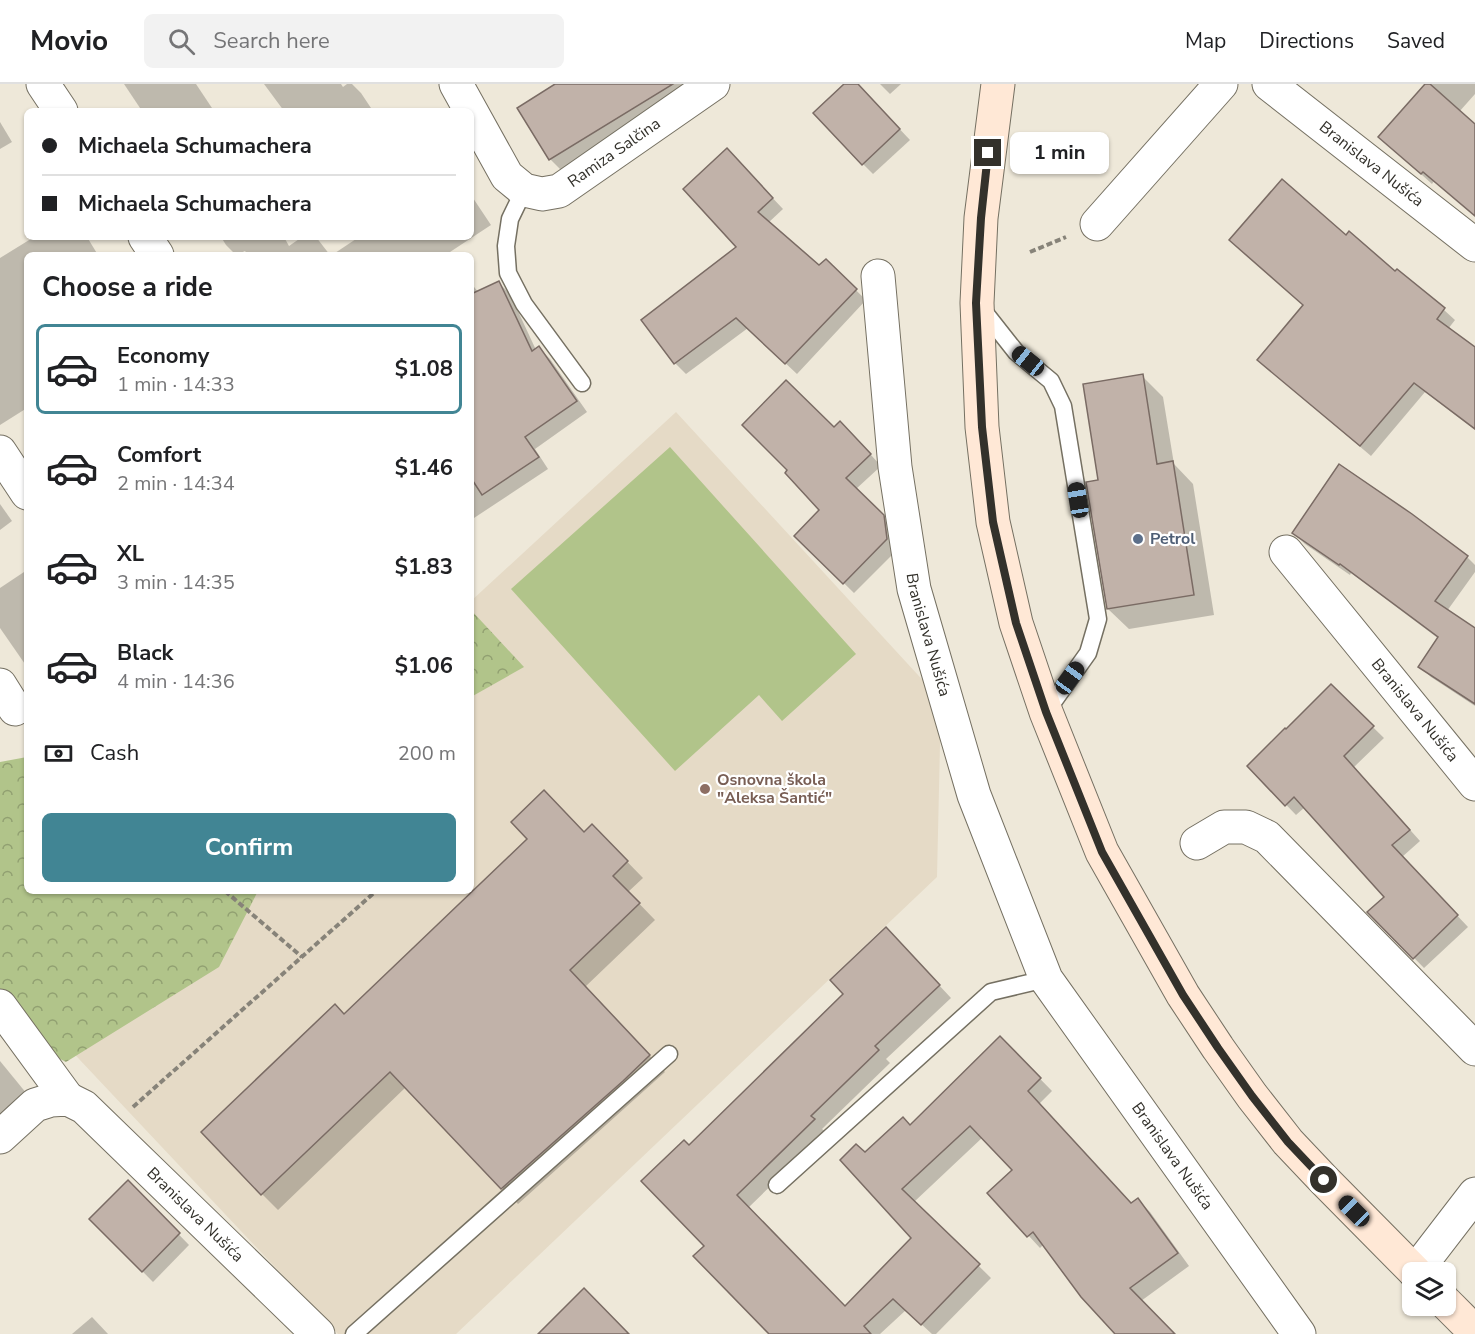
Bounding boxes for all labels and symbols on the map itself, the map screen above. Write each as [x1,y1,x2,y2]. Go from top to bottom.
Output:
street label: Ramiza Salčina [563,113,665,193]
street label: Branislava Nušića [1314,116,1428,212]
callout: 1 min [1009,132,1108,174]
route end [974,139,1001,166]
car [1008,343,1048,379]
car [1066,481,1090,519]
place label: Petrol [1150,528,1195,550]
marker: Petrol [1131,532,1145,546]
street label: Branislava Nušića [901,572,956,699]
street label: Branislava Nušića [1366,654,1464,767]
car [1052,658,1088,698]
place label: Osnovna škola "Aleksa Šantić" [717,769,832,809]
marker: Osnovna škola "Aleksa Šantić" [698,782,712,796]
street label: Branislava Nušića [1126,1098,1218,1214]
street label: Branislava Nušića [142,1163,249,1267]
route start [1310,1166,1337,1193]
car [1335,1192,1373,1230]

